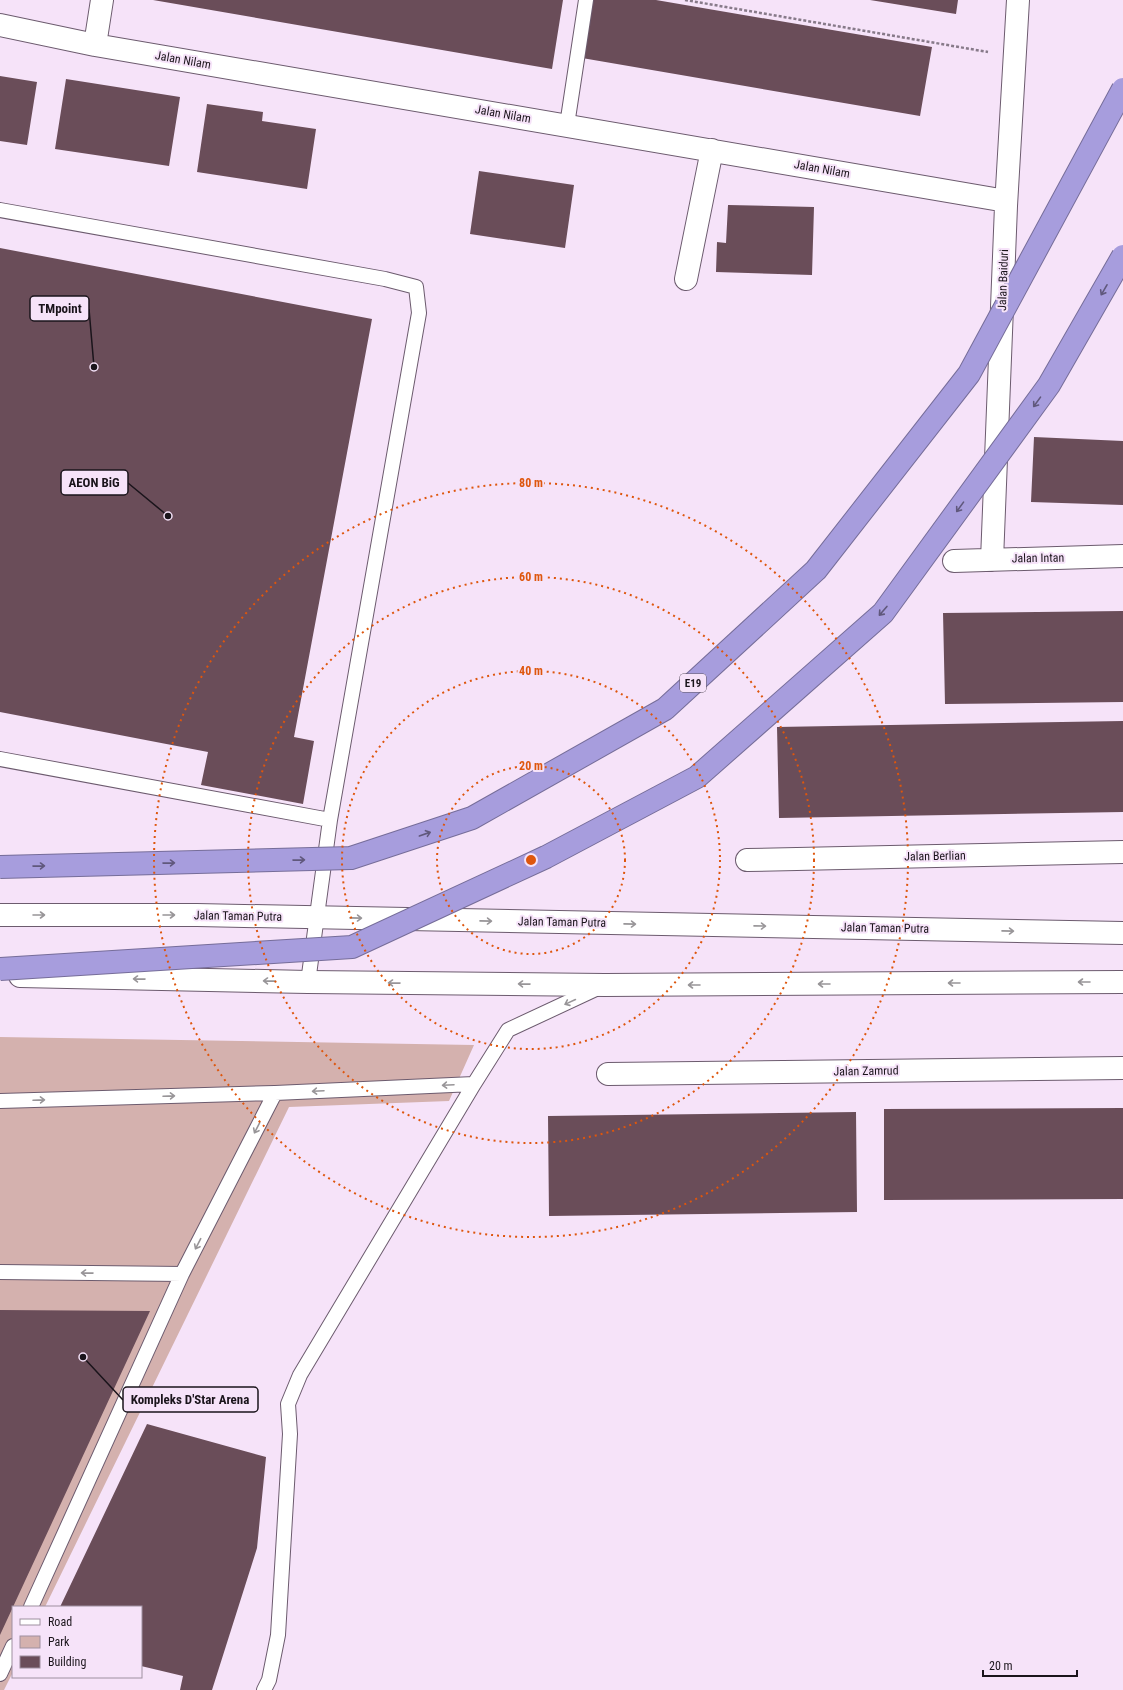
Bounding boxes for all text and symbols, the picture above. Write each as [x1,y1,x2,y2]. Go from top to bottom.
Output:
street label: Jalan Nilam [154,48,212,72]
street label: Jalan Nilam [474,102,532,126]
street label: Jalan Nilam [793,157,851,181]
street label: Jalan Baiduri [995,249,1011,311]
one-way arrow [1099,284,1107,296]
callout: TMpoint [30,296,89,321]
text: TMpoint [38,301,82,316]
one-way arrow [1033,396,1041,407]
callout: AEON BiG [61,470,128,495]
text: AEON BiG [68,475,120,490]
text: 80 m [519,476,543,490]
one-way arrow [956,501,965,512]
street label: Jalan Intan [1012,551,1065,565]
text: 60 m [519,570,543,584]
one-way arrow [879,606,888,617]
text: 40 m [519,664,543,678]
road number: E19 [680,674,706,692]
text: 20 m [519,759,543,773]
one-way arrow [418,829,430,837]
street label: Jalan Berlian [904,848,966,864]
centre of rings [524,853,538,867]
one-way arrow [292,856,305,863]
one-way arrow [162,859,175,866]
one-way arrow [32,862,45,870]
street label: Jalan Taman Putra [194,908,282,924]
one-way arrow [32,911,45,919]
one-way arrow [162,911,175,919]
one-way arrow [349,914,362,922]
street label: Jalan Taman Putra [518,914,606,930]
one-way arrow [479,917,492,925]
one-way arrow [623,920,636,927]
street label: Jalan Taman Putra [841,920,929,936]
one-way arrow [753,922,766,930]
one-way arrow [1001,927,1014,935]
one-way arrow [133,975,146,983]
one-way arrow [263,977,276,985]
one-way arrow [1078,978,1091,986]
one-way arrow [388,979,401,987]
one-way arrow [948,979,961,987]
one-way arrow [518,980,531,988]
one-way arrow [818,980,831,988]
one-way arrow [688,981,701,989]
one-way arrow [564,999,576,1006]
street label: Jalan Zamrud [833,1063,899,1079]
one-way arrow [442,1082,455,1089]
one-way arrow [312,1088,325,1095]
one-way arrow [162,1092,175,1100]
one-way arrow [32,1096,45,1104]
one-way arrow [253,1122,260,1134]
one-way arrow [194,1238,201,1250]
one-way arrow [81,1269,94,1277]
callout: Kompleks D'Star Arena [123,1387,258,1412]
text: Kompleks D'Star Arena [131,1392,249,1407]
legend [12,1606,142,1678]
text: Road [48,1615,72,1629]
text: Park [48,1635,70,1649]
scale bar [983,1652,1077,1678]
text: Building [48,1655,86,1669]
text: 20 m [989,1659,1013,1673]

